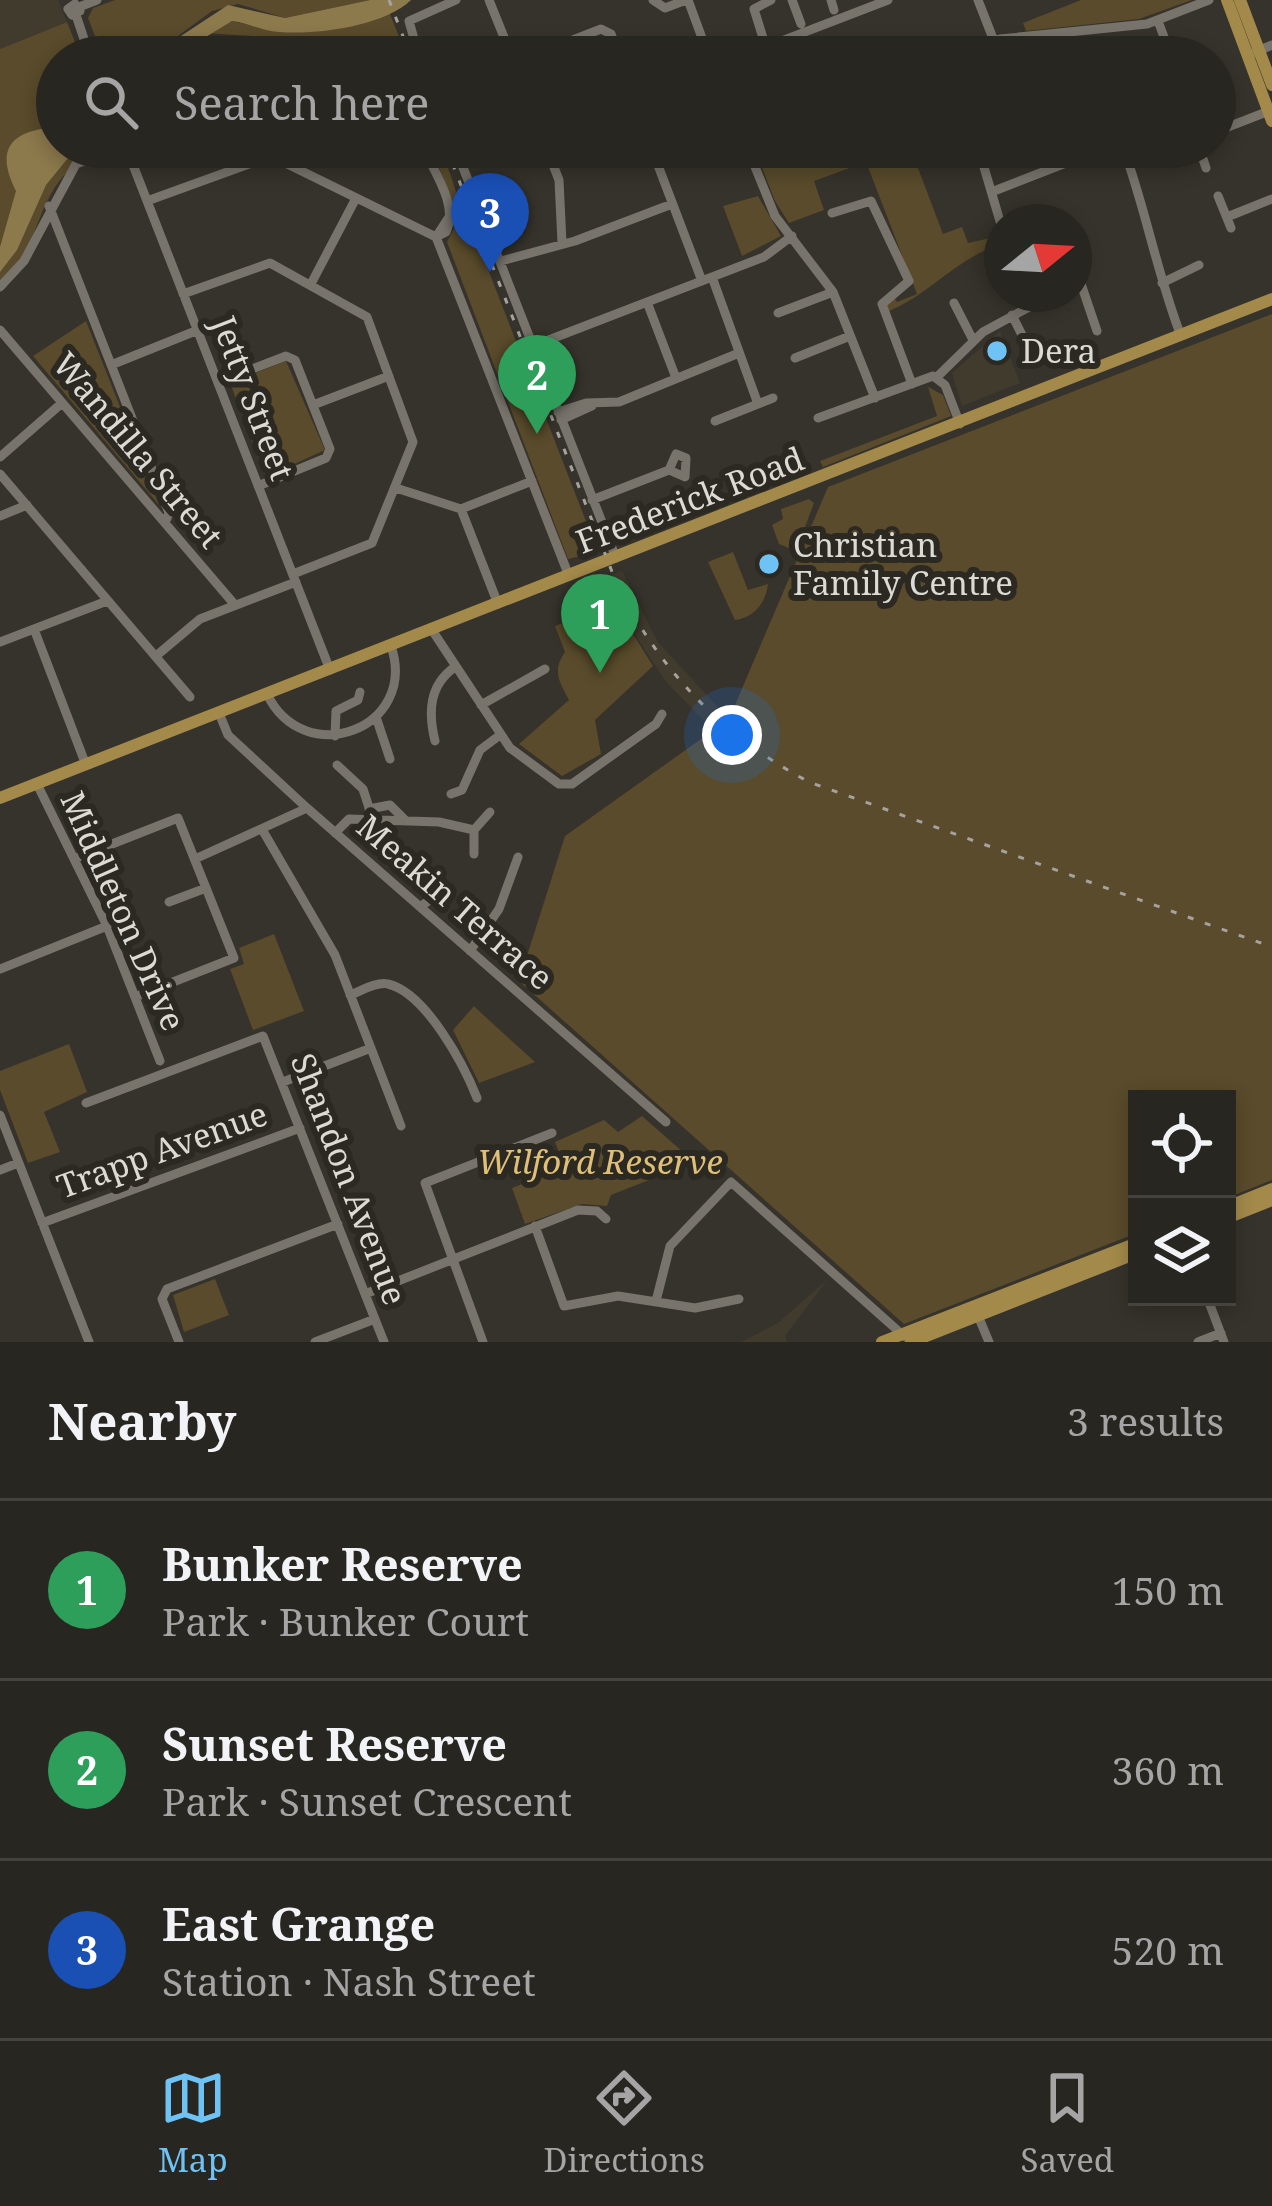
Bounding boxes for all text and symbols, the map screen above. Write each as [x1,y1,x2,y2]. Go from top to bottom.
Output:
search box [36,36,1236,168]
icon: search [78,69,144,135]
text: Search here [174,72,429,133]
pin: 3 [451,173,529,272]
north arrow [984,204,1092,312]
street label: Jetty Street [201,309,305,486]
place label: Dera [1021,328,1096,373]
pin: 2 [498,335,576,434]
marker: Dera [984,338,1010,364]
street label: Wandilla Street [43,342,234,557]
street label: Frederick Road [570,435,810,564]
place label: Christian Family Centre [793,522,1013,605]
marker: Christian Family Centre [756,551,782,577]
pin: 1 [561,574,639,673]
your location [702,705,762,765]
street label: Middleton Drive [51,784,196,1037]
street label: Meakin Terrace [348,804,563,999]
street label: Shandon Avenue [281,1047,418,1311]
map controls [1128,1090,1236,1306]
button: locate [1128,1090,1236,1198]
street label: Trapp Avenue [50,1091,273,1208]
park label: Wilford Reserve [477,1139,723,1184]
button: layers [1128,1198,1236,1306]
text: Nearby [48,1385,236,1455]
text: 3 results [1067,1394,1224,1447]
text: Bunker Reserve [162,1533,523,1594]
text: 1 [76,1563,98,1616]
text: 150 m [1112,1563,1224,1616]
text: Park · Bunker Court [162,1594,529,1647]
text: Sunset Reserve [162,1713,507,1774]
text: 2 [76,1743,98,1796]
text: 360 m [1112,1743,1224,1796]
text: Park · Sunset Crescent [162,1774,572,1827]
text: East Grange [162,1893,435,1954]
text: 3 [76,1923,98,1976]
text: 520 m [1112,1923,1224,1976]
text: Station · Nash Street [162,1954,536,2007]
tab: Map [158,2065,228,2182]
tab: Directions [543,2065,705,2182]
tab: Saved [1021,2065,1114,2182]

